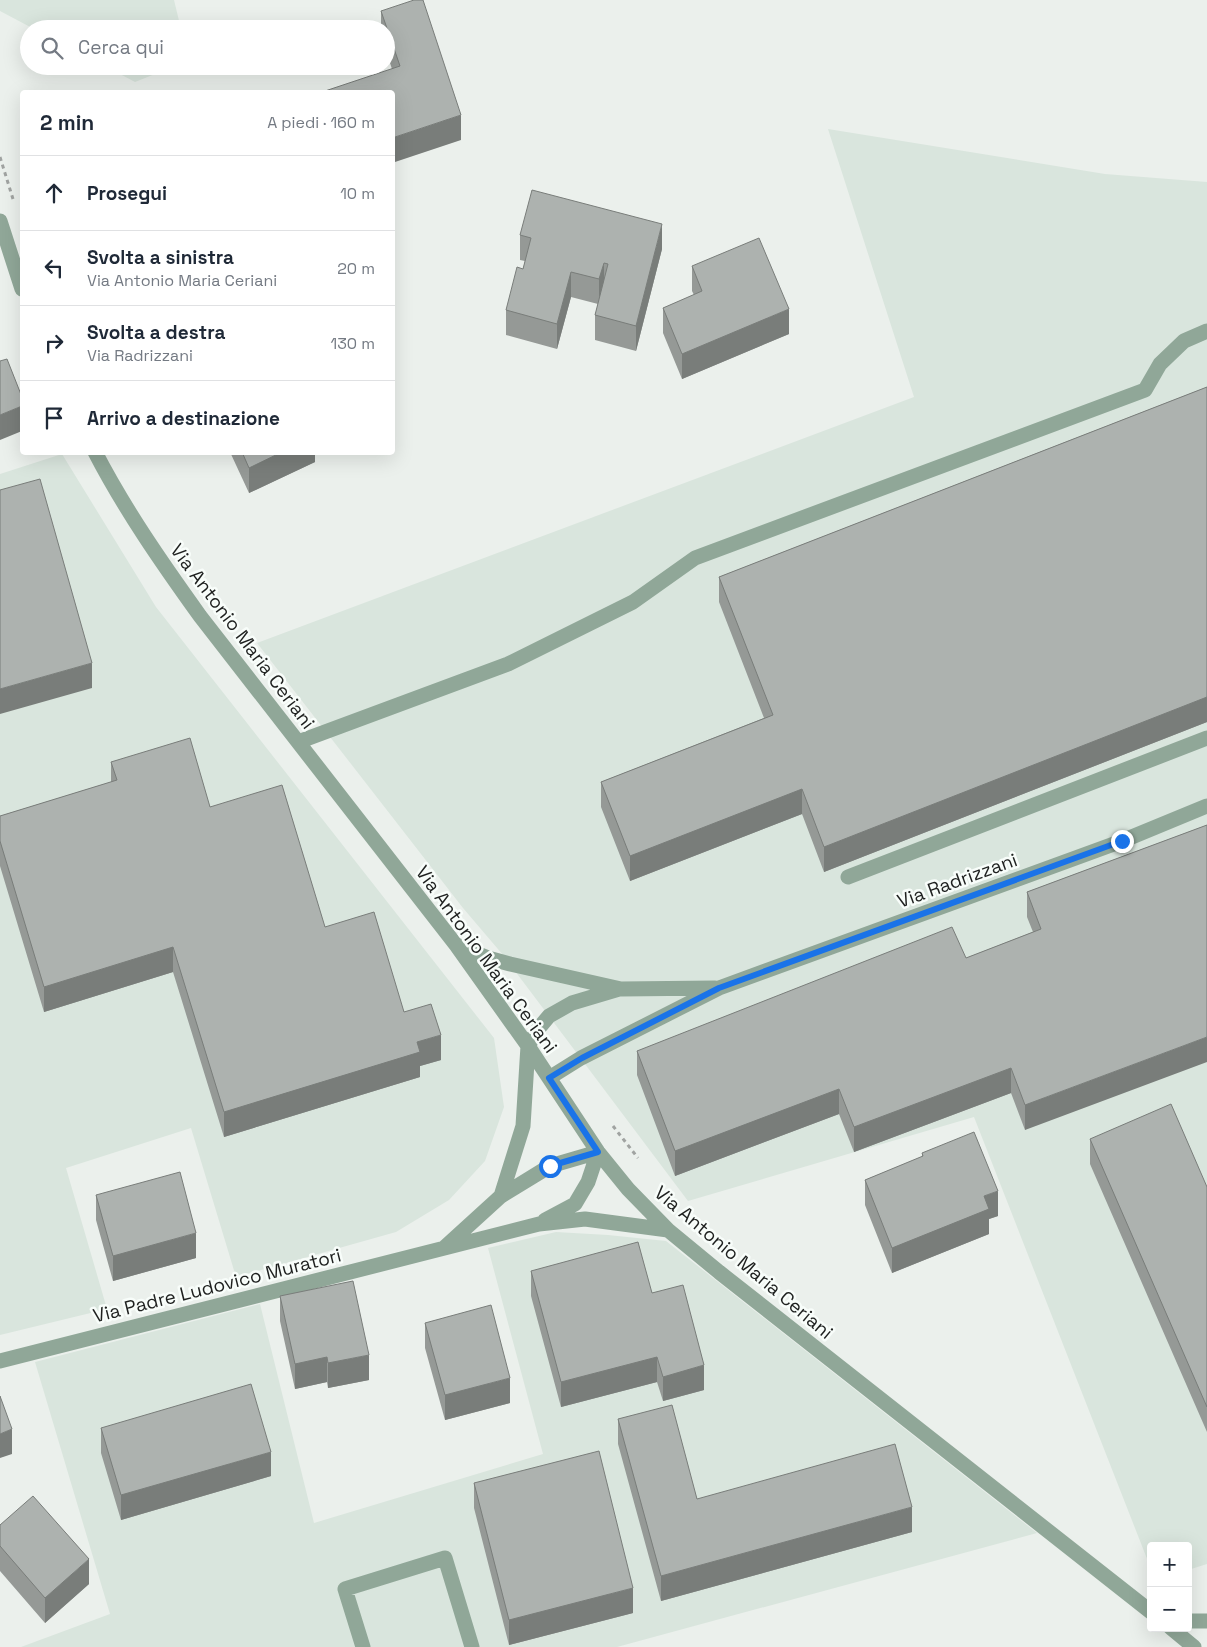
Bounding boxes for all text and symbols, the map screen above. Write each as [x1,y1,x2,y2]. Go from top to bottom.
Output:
search box [20,20,395,75]
icon: search [38,34,66,62]
text: Cerca qui [78,35,164,60]
text: 2 min [40,109,94,136]
text: A piedi · 160 m [267,112,375,133]
icon: ahead [40,179,68,207]
text: Prosegui [87,181,167,206]
text: 10 m [340,183,375,204]
text: Svolta a sinistra [87,245,234,270]
icon: left [40,254,68,282]
text: 20 m [337,258,375,279]
text: Via Antonio Maria Ceriani [87,270,277,291]
text: Svolta a destra [87,320,225,345]
icon: right [40,329,68,357]
text: 130 m [331,333,375,354]
text: Via Radrizzani [87,345,193,366]
icon: arrive [40,404,68,432]
text: Arrivo a destinazione [87,406,280,431]
street label: Via Antonio Maria Ceriani [165,539,321,734]
route end [1111,830,1134,853]
street label: Via Radrizzani [894,847,1021,914]
street label: Via Antonio Maria Ceriani [410,861,563,1058]
route start [539,1155,562,1178]
street label: Via Antonio Maria Ceriani [649,1180,838,1345]
street label: Via Padre Ludovico Muratori [90,1243,344,1328]
map controls [1147,1542,1192,1632]
button: + [1147,1542,1192,1587]
button: − [1147,1587,1192,1632]

